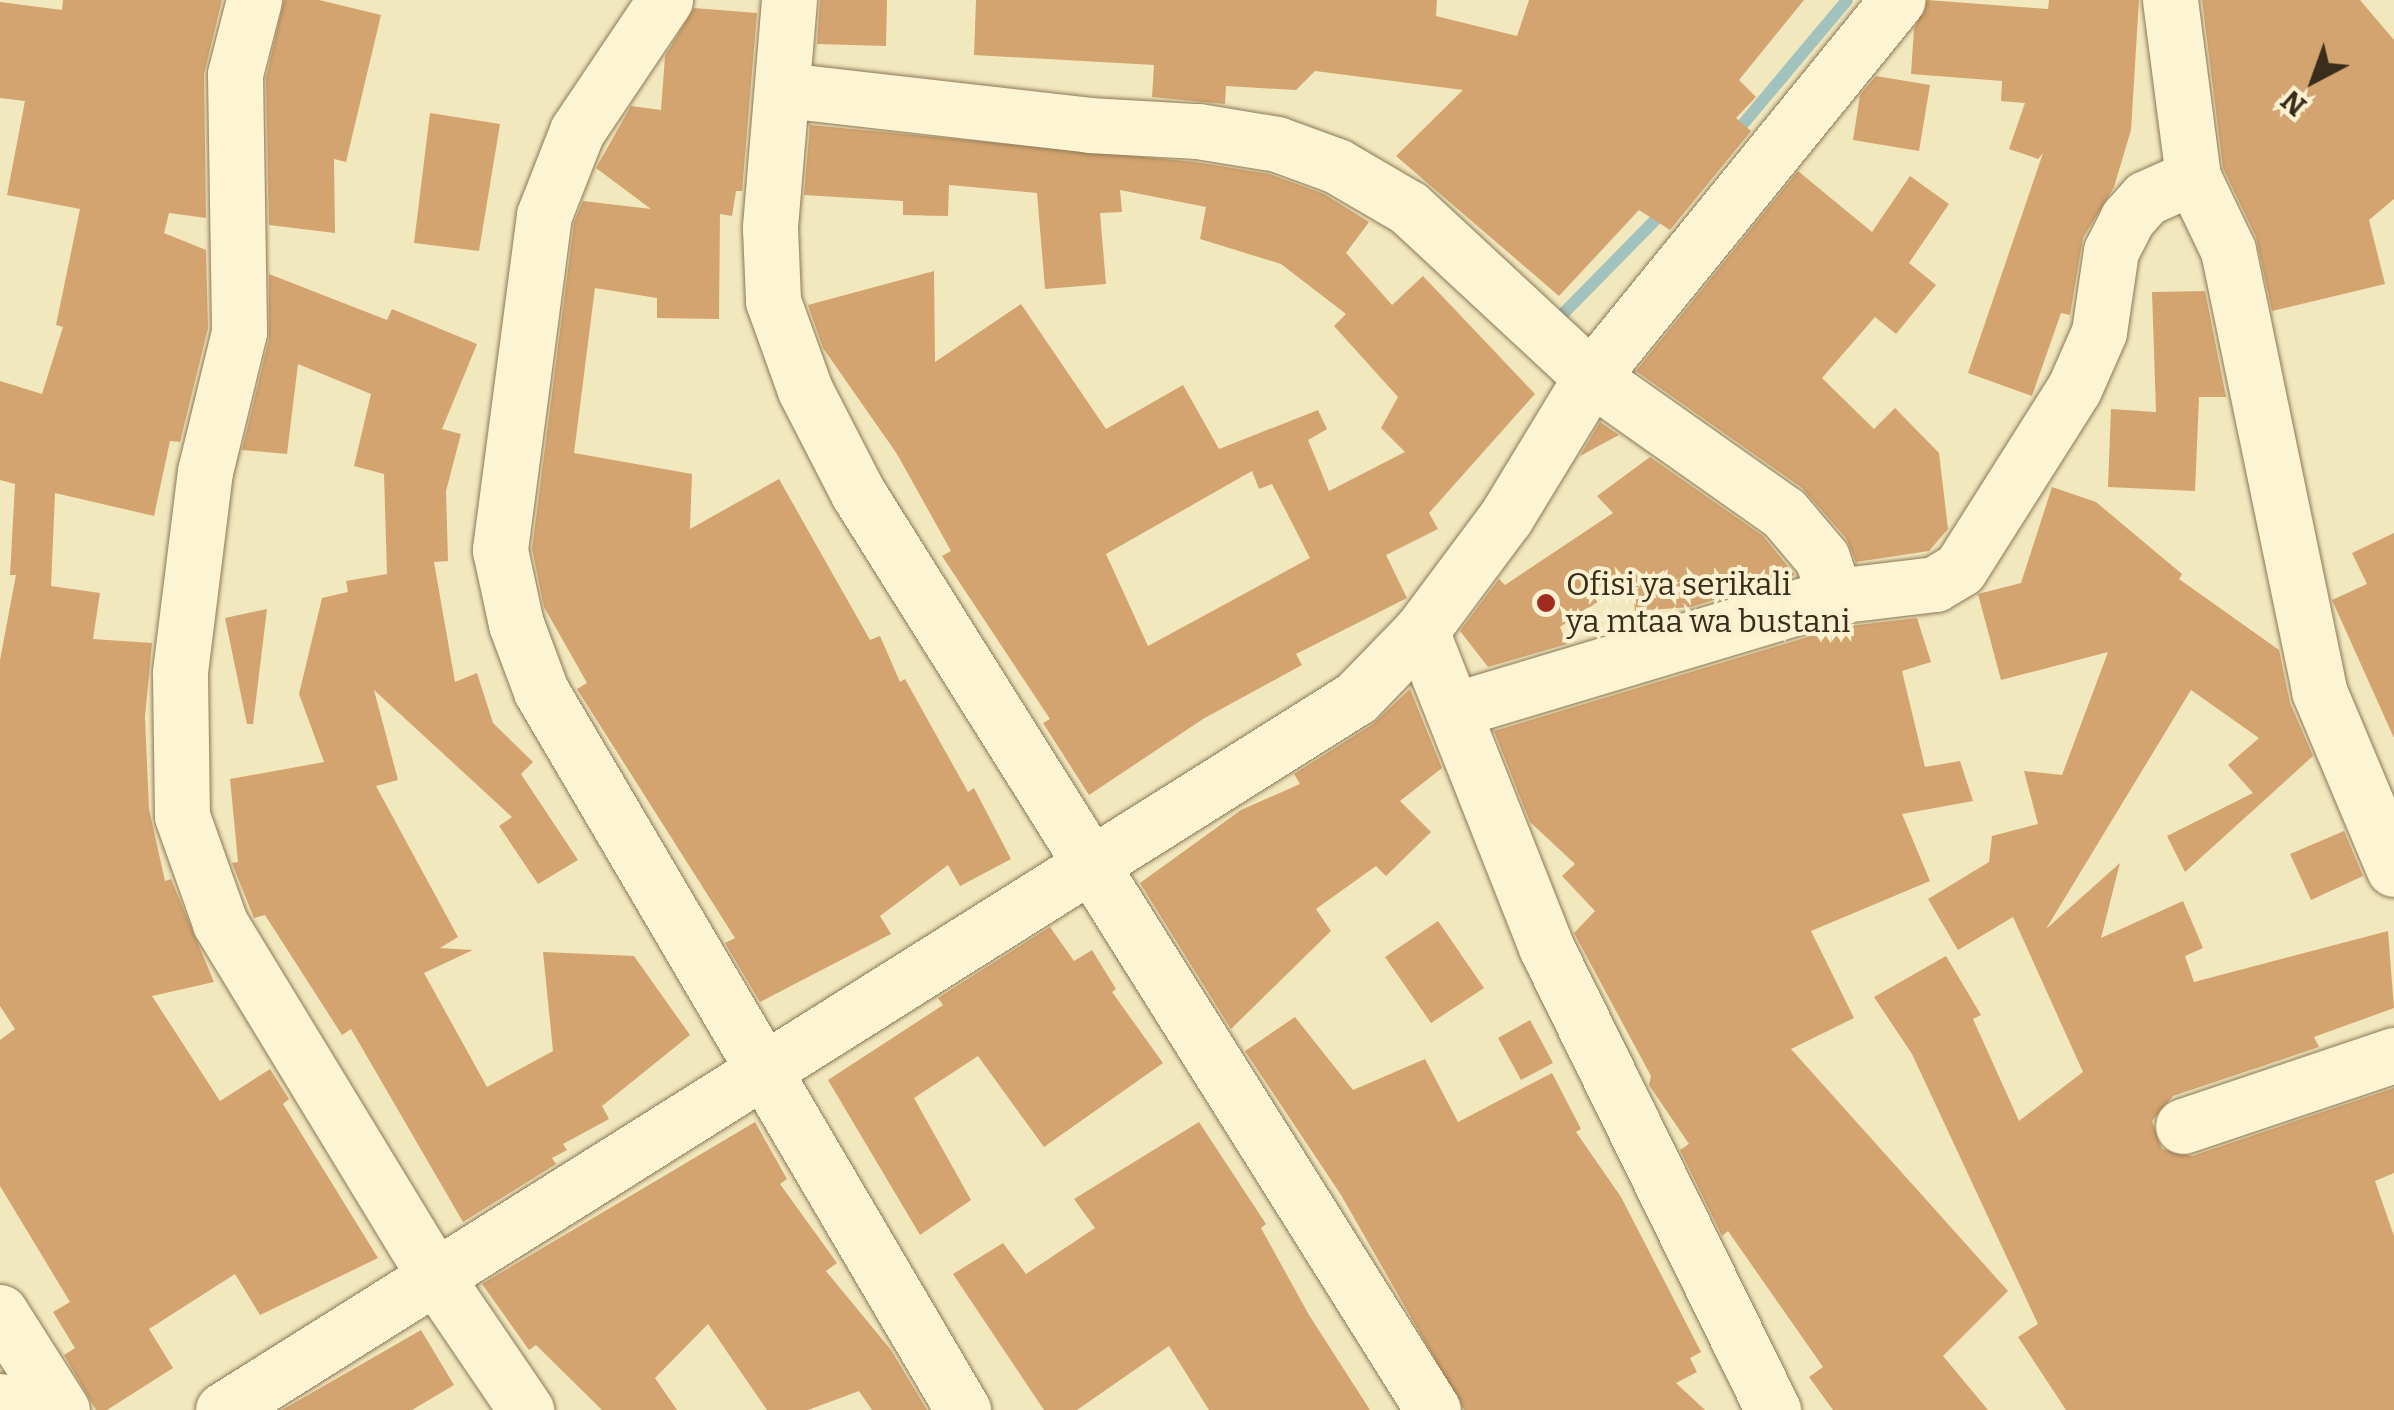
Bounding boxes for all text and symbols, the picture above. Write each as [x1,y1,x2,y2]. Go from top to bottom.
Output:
north arrow [2264,30,2364,130]
text: N [2275,83,2313,123]
place label: Ofisi ya serikali ya mtaa wa bustani [1566,566,1850,641]
marker: Ofisi ya serikali ya mtaa wa bustani [1535,592,1557,614]

